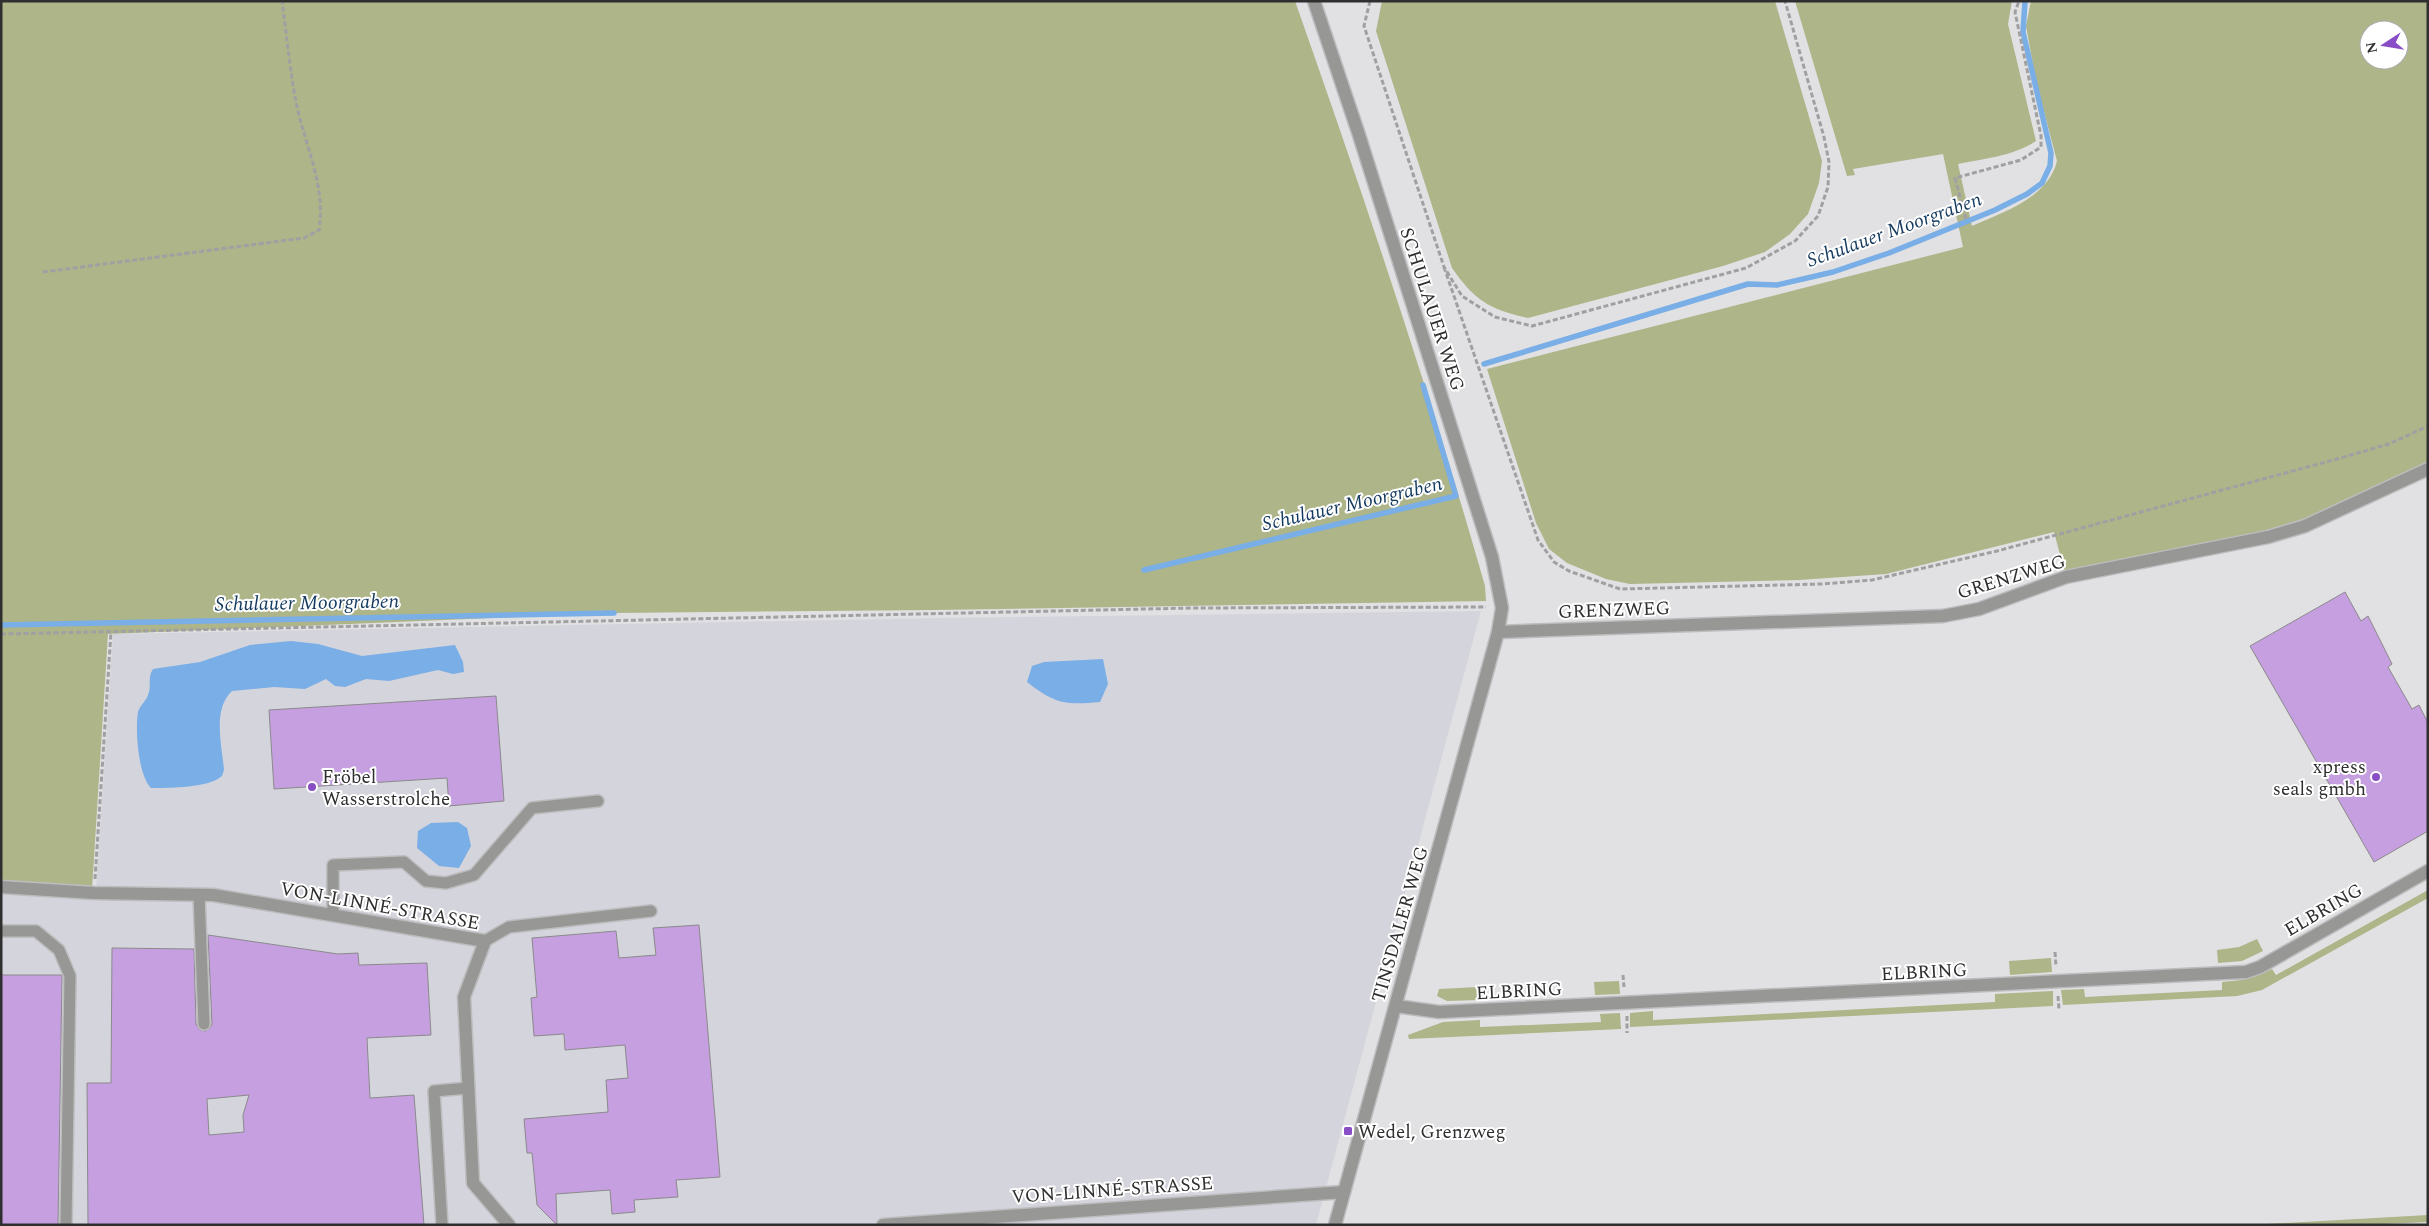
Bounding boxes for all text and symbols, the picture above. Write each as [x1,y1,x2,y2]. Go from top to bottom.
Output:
north arrow [2359,20,2409,70]
text: N [2360,40,2383,55]
water label: Schulauer Moorgraben [1803,184,1986,276]
street label: SCHULAUER WEG [1391,224,1472,395]
water label: Schulauer Moorgraben [1259,469,1446,539]
street label: GRENZWEG [1954,547,2069,608]
water label: Schulauer Moorgraben [215,586,400,620]
street label: GRENZWEG [1557,594,1671,627]
place label: xpress seals gmbh [2273,753,2366,804]
place label: Fröbel Wasserstrolche [322,763,450,814]
marker: xpress seals gmbh [2370,771,2382,783]
marker: Fröbel Wasserstrolche [306,781,318,793]
street label: TINSDALER WEG [1364,843,1437,1006]
street label: VON-LINNÉ-STRASSE [278,875,482,938]
street label: ELBRING [2279,876,2368,944]
street label: ELBRING [1880,956,1968,989]
street label: ELBRING [1475,975,1563,1008]
place label: Wedel, Grenzweg [1358,1118,1506,1147]
marker: Wedel, Grenzweg [1342,1125,1354,1137]
street label: VON-LINNÉ-STRASSE [1010,1169,1214,1212]

